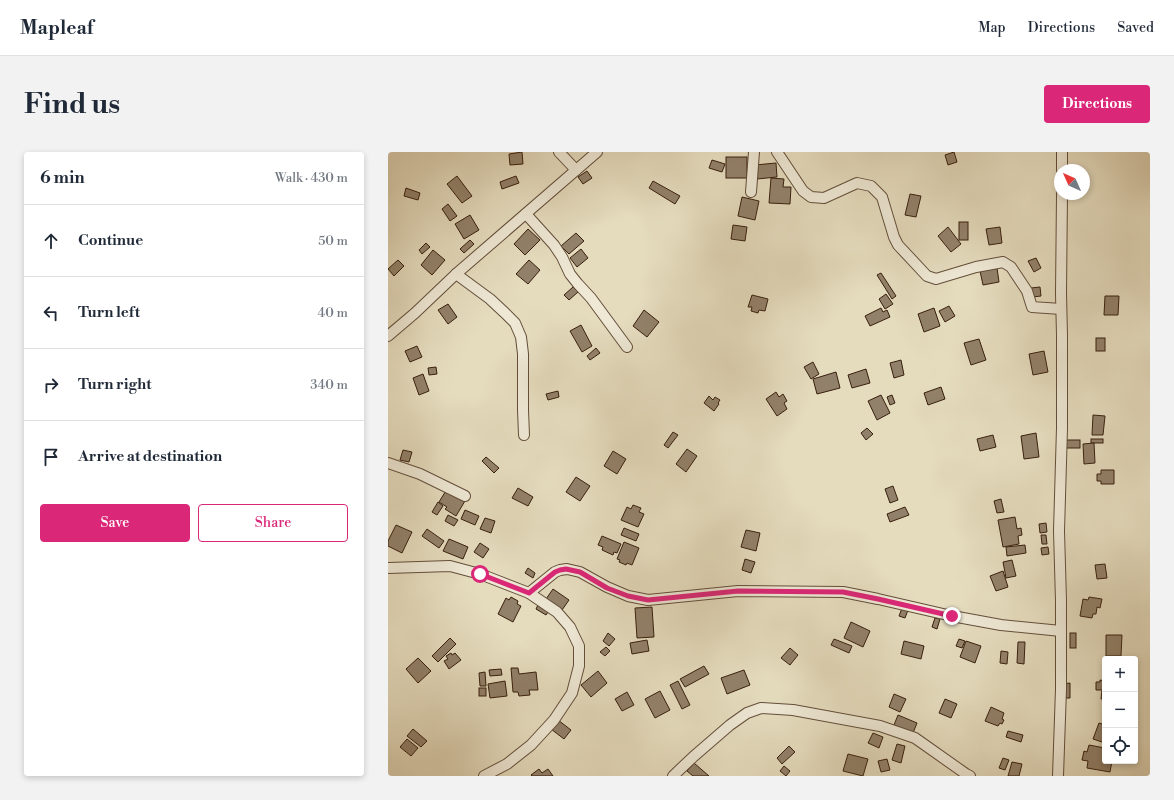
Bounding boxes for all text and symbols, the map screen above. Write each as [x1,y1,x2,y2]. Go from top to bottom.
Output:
text: Mapleaf [20,16,93,40]
text: Map [978,19,1006,37]
text: Directions [1028,19,1095,37]
text: Saved [1117,19,1154,37]
button: Directions [1044,85,1150,123]
text: Find us [24,87,120,122]
north arrow [1054,164,1090,200]
text: 6 min [40,167,85,189]
text: Walk · 430 m [275,170,348,186]
icon: ahead [40,230,62,252]
text: Continue [78,231,143,250]
text: 50 m [318,233,348,249]
icon: left [40,302,62,324]
text: Turn left [78,303,140,322]
text: 40 m [318,305,348,321]
icon: right [40,374,62,396]
text: Turn right [78,375,152,394]
text: 340 m [310,377,348,393]
icon: arrive [40,446,62,468]
text: Arrive at destination [78,447,222,466]
button: Save [40,504,190,542]
button: Share [198,504,348,542]
route start [471,565,489,583]
route end [943,607,961,625]
map controls [1102,656,1138,764]
button: + [1102,656,1138,692]
button: − [1102,692,1138,728]
button: locate [1102,728,1138,764]

